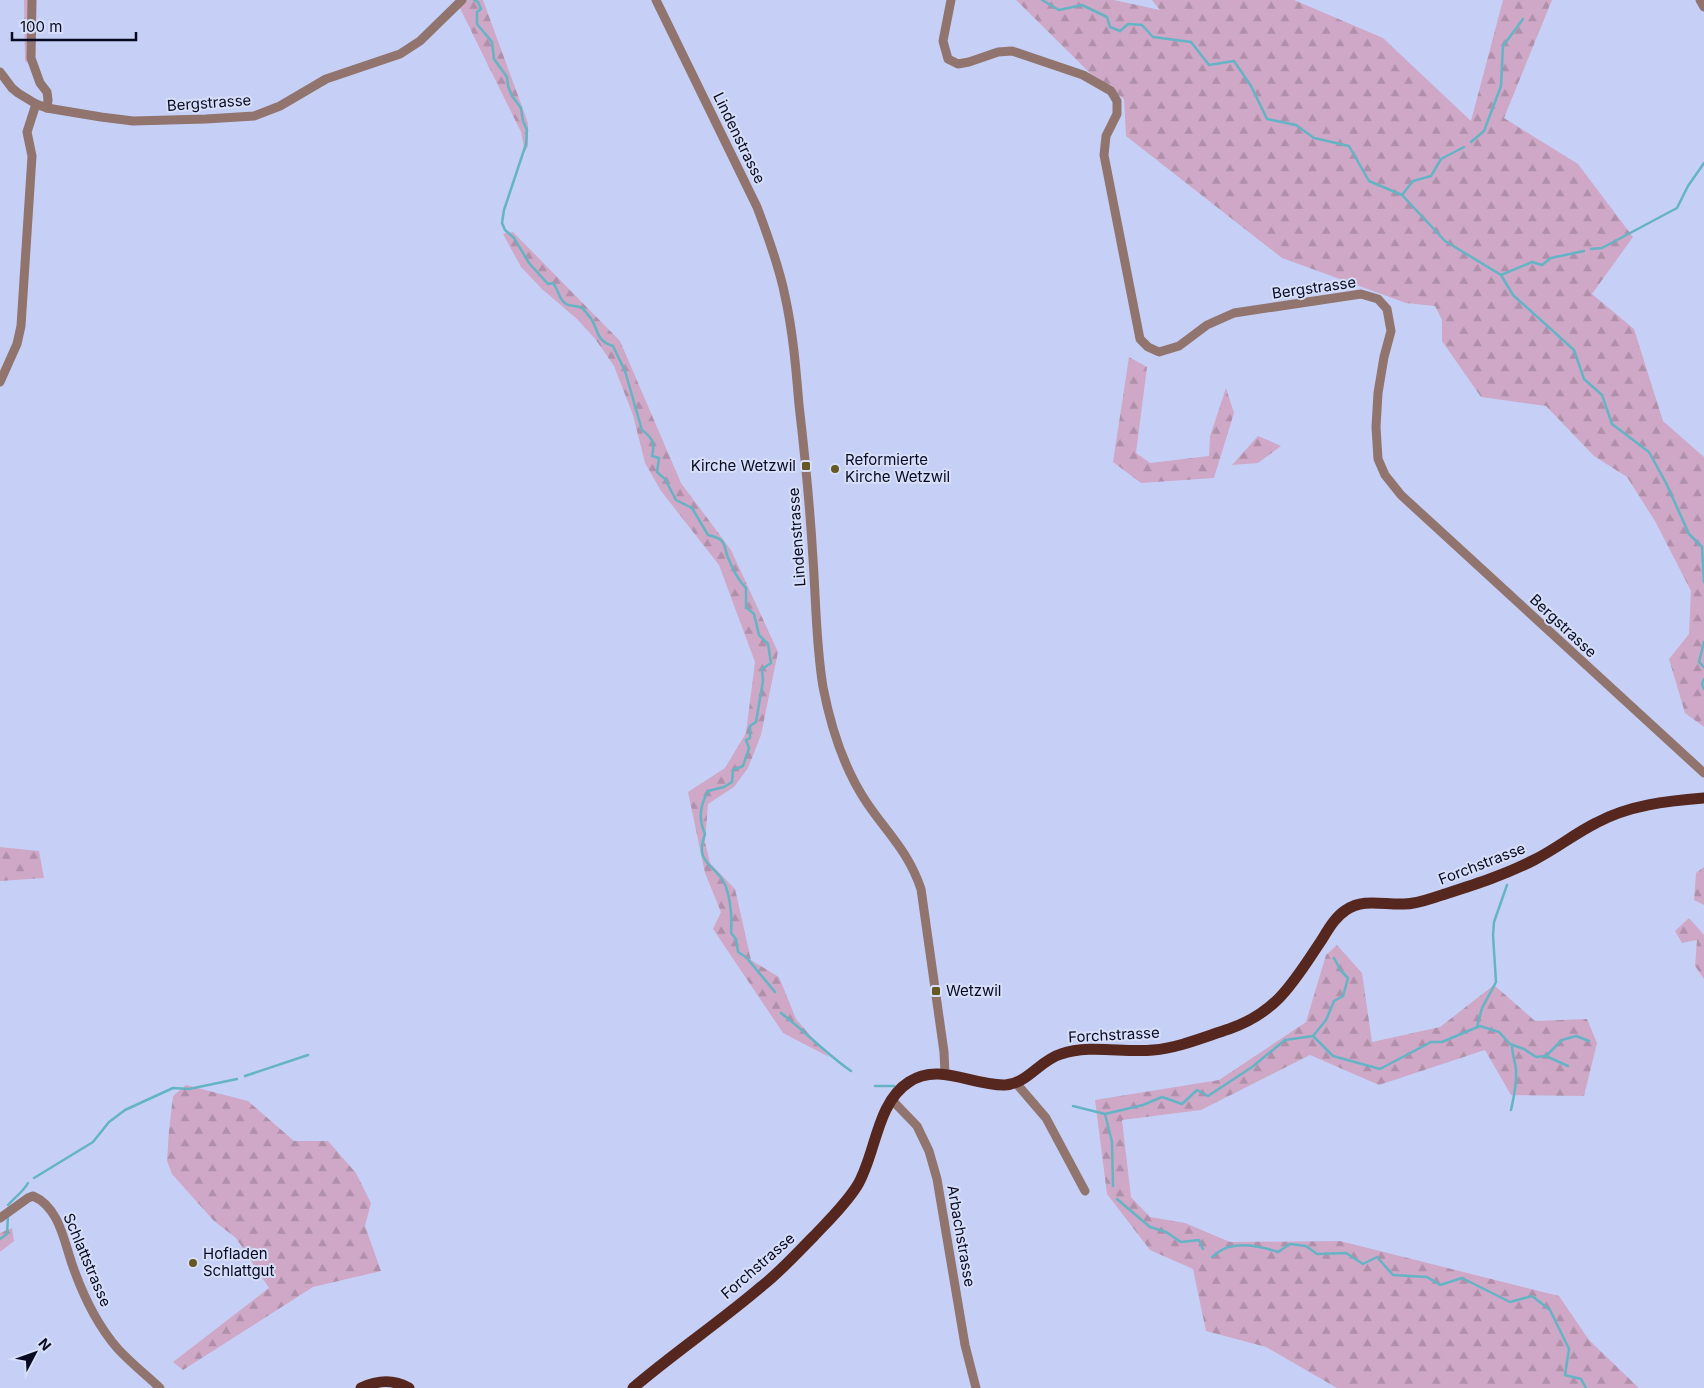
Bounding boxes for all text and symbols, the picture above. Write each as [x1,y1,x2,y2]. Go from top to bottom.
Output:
scale bar [12,10,136,42]
text: 100 m [20,17,62,36]
street label: Lindenstrasse [709,89,770,187]
street label: Bergstrasse [166,90,252,115]
street label: Bergstrasse [1271,272,1357,303]
place label: Reformierte Kirche Wetzwil [845,450,950,486]
place label: Kirche Wetzwil [691,456,796,475]
marker: Kirche Wetzwil [800,460,812,472]
marker: Reformierte Kirche Wetzwil [829,463,841,475]
street label: Lindenstrasse [784,487,809,587]
street label: Bergstrasse [1526,590,1601,661]
street label: Forchstrasse [1436,838,1528,889]
place label: Wetzwil [946,981,1002,1000]
marker: Wetzwil [930,985,942,997]
street label: Forchstrasse [1068,1023,1160,1046]
street label: Arbachstrasse [943,1184,980,1288]
street label: Schlattstrasse [59,1210,116,1309]
street label: Forchstrasse [717,1228,798,1303]
place label: Hofladen Schlattgut [203,1244,274,1280]
marker: Hofladen Schlattgut [187,1257,199,1269]
north arrow [10,1328,60,1378]
text: N [35,1335,55,1354]

